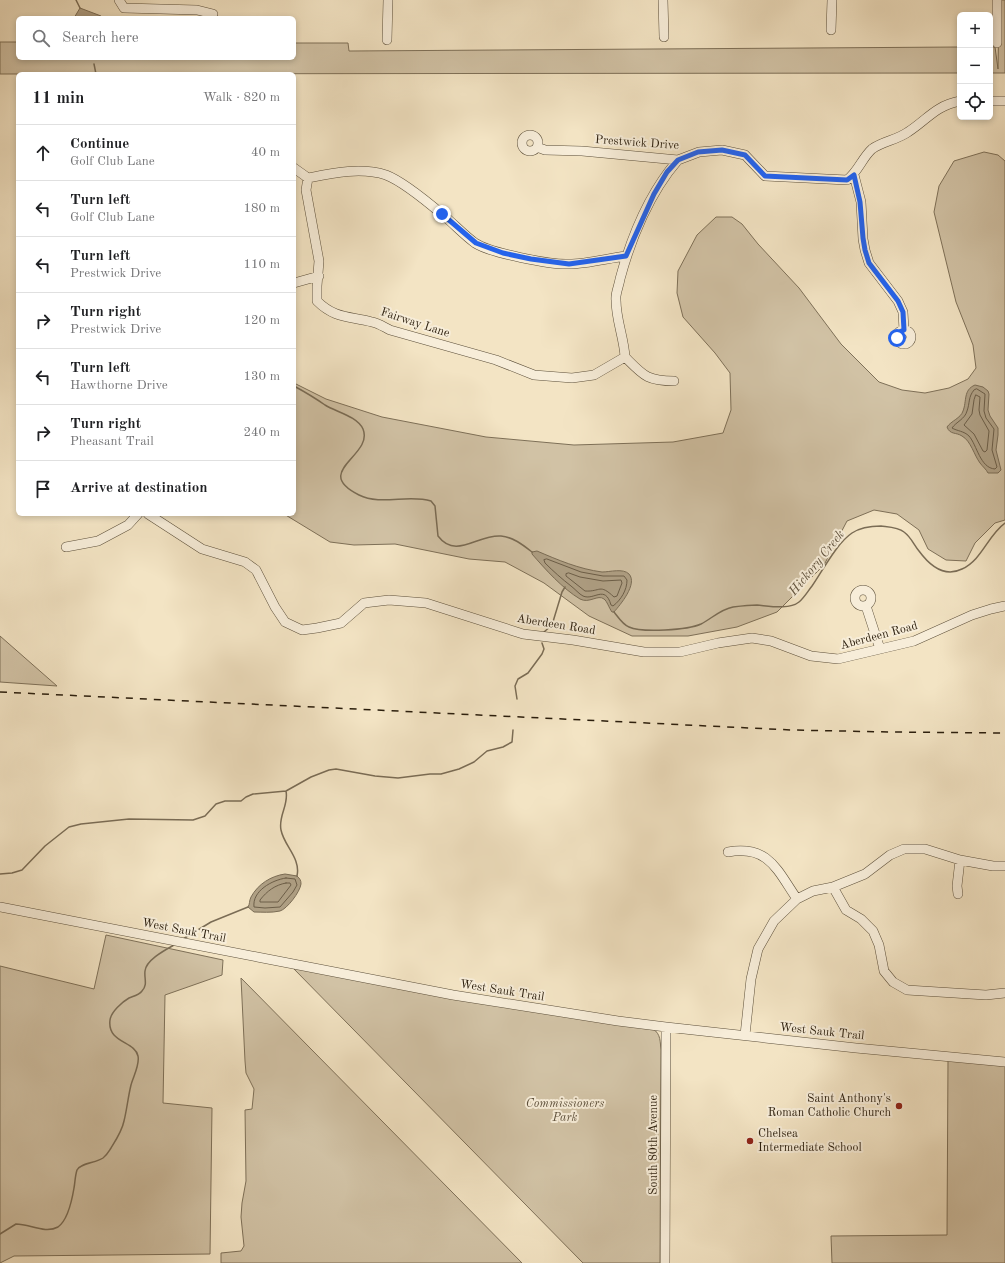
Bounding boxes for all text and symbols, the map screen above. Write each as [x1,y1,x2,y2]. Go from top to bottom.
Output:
map controls [957,12,993,120]
button: + [957,12,993,48]
search box [16,16,296,60]
icon: search [30,27,52,49]
text: Search here [62,31,139,46]
button: − [957,48,993,84]
button: locate [957,84,993,120]
text: 11 min [32,90,85,107]
text: Walk · 820 m [203,91,280,104]
street label: Prestwick Drive [595,134,680,152]
text: Continue [70,137,129,152]
icon: ahead [32,142,54,164]
text: 40 m [251,146,280,159]
text: Golf Club Lane [70,155,155,168]
text: Turn left [70,193,130,208]
icon: left [32,198,54,220]
text: 180 m [243,202,280,215]
route end [433,205,451,223]
text: Golf Club Lane [70,211,155,224]
text: Turn left [70,249,130,264]
icon: left [32,254,54,276]
text: 110 m [243,258,280,271]
text: Prestwick Drive [70,267,161,280]
text: Turn right [70,305,141,320]
street label: Fairway Lane [379,306,451,340]
icon: right [32,310,54,332]
text: 120 m [243,314,280,327]
text: Prestwick Drive [70,323,161,336]
route start [888,329,906,347]
text: Turn left [70,361,130,376]
icon: left [32,366,54,388]
text: 130 m [243,370,280,383]
text: Hawthorne Drive [70,379,168,392]
text: Turn right [70,417,141,432]
icon: right [32,422,54,444]
text: 240 m [243,426,280,439]
text: Pheasant Trail [70,435,154,448]
icon: arrive [32,478,54,500]
text: Arrive at destination [70,481,208,496]
water label: Hickory Creek [786,528,847,599]
street label: Aberdeen Road [516,613,596,637]
street label: Aberdeen Road [839,620,919,652]
street label: West Sauk Trail [141,917,227,945]
street label: West Sauk Trail [459,978,545,1004]
street label: West Sauk Trail [779,1022,865,1042]
place label: Saint Anthony's Roman Catholic Church [768,1093,891,1119]
street label: South 80th Avenue [648,1095,660,1195]
park label: Commissioners Park [526,1098,604,1124]
marker: Saint Anthony's Roman Catholic Church [894,1101,904,1111]
place label: Chelsea Intermediate School [758,1128,862,1154]
marker: Chelsea Intermediate School [745,1136,755,1146]

